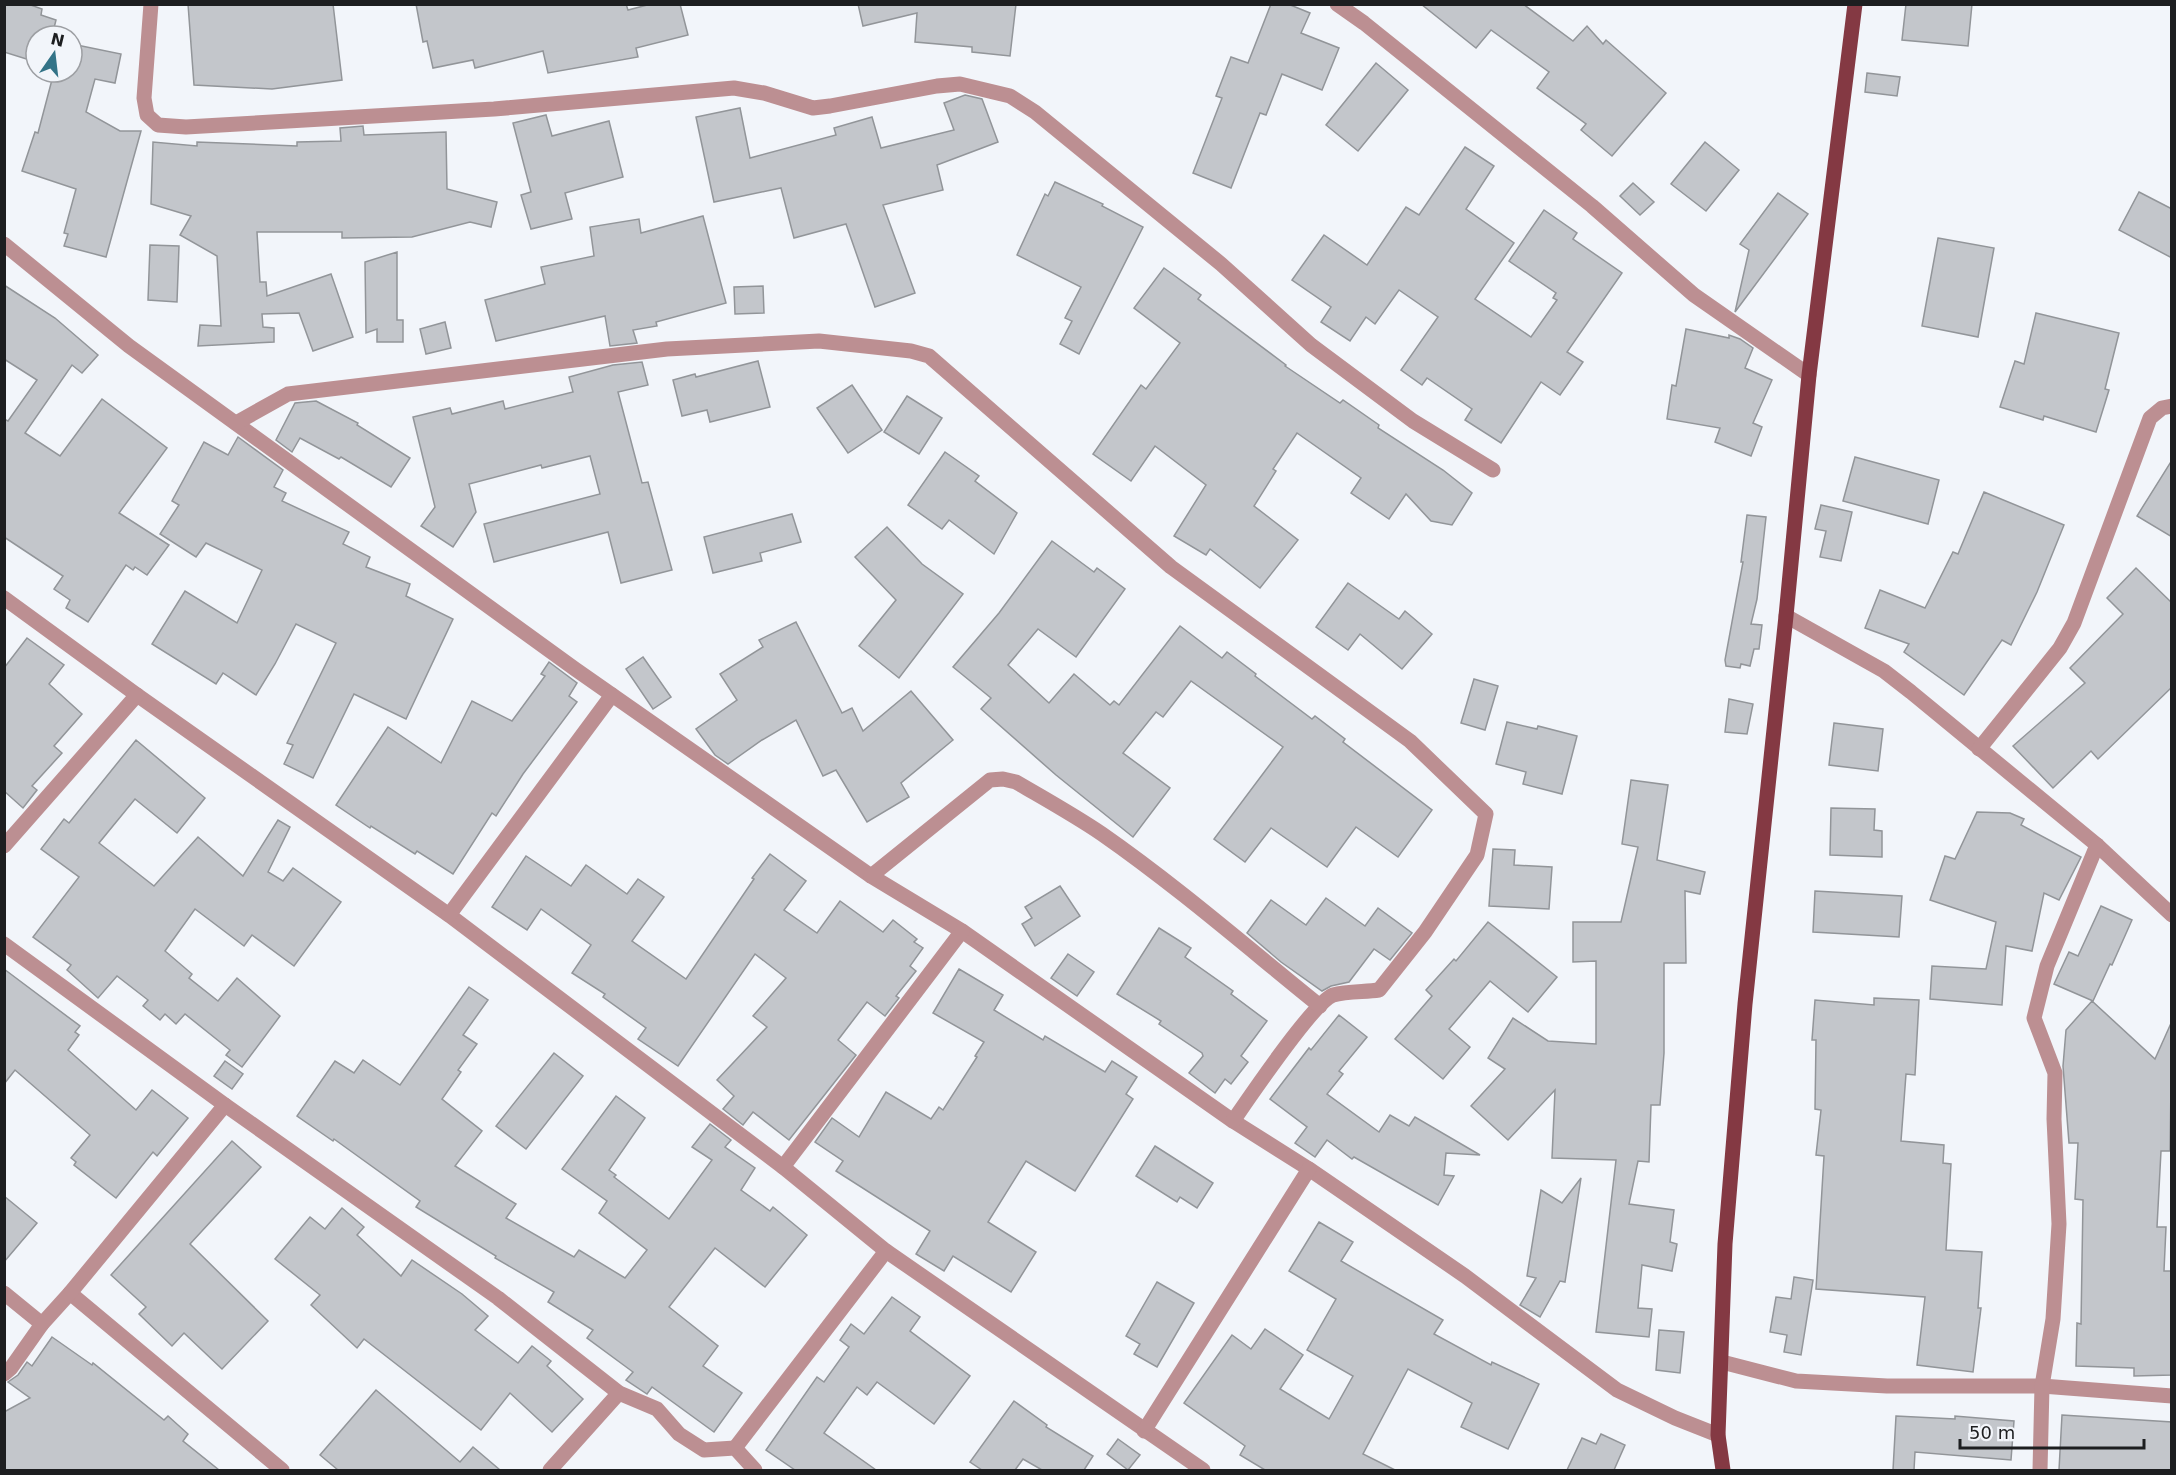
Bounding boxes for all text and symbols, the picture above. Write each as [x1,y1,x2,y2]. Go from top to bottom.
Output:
north arrow [24,24,84,84]
text: N [49,29,66,51]
scale bar [1960,1412,2144,1450]
text: 50 m [1969,1422,2015,1443]

